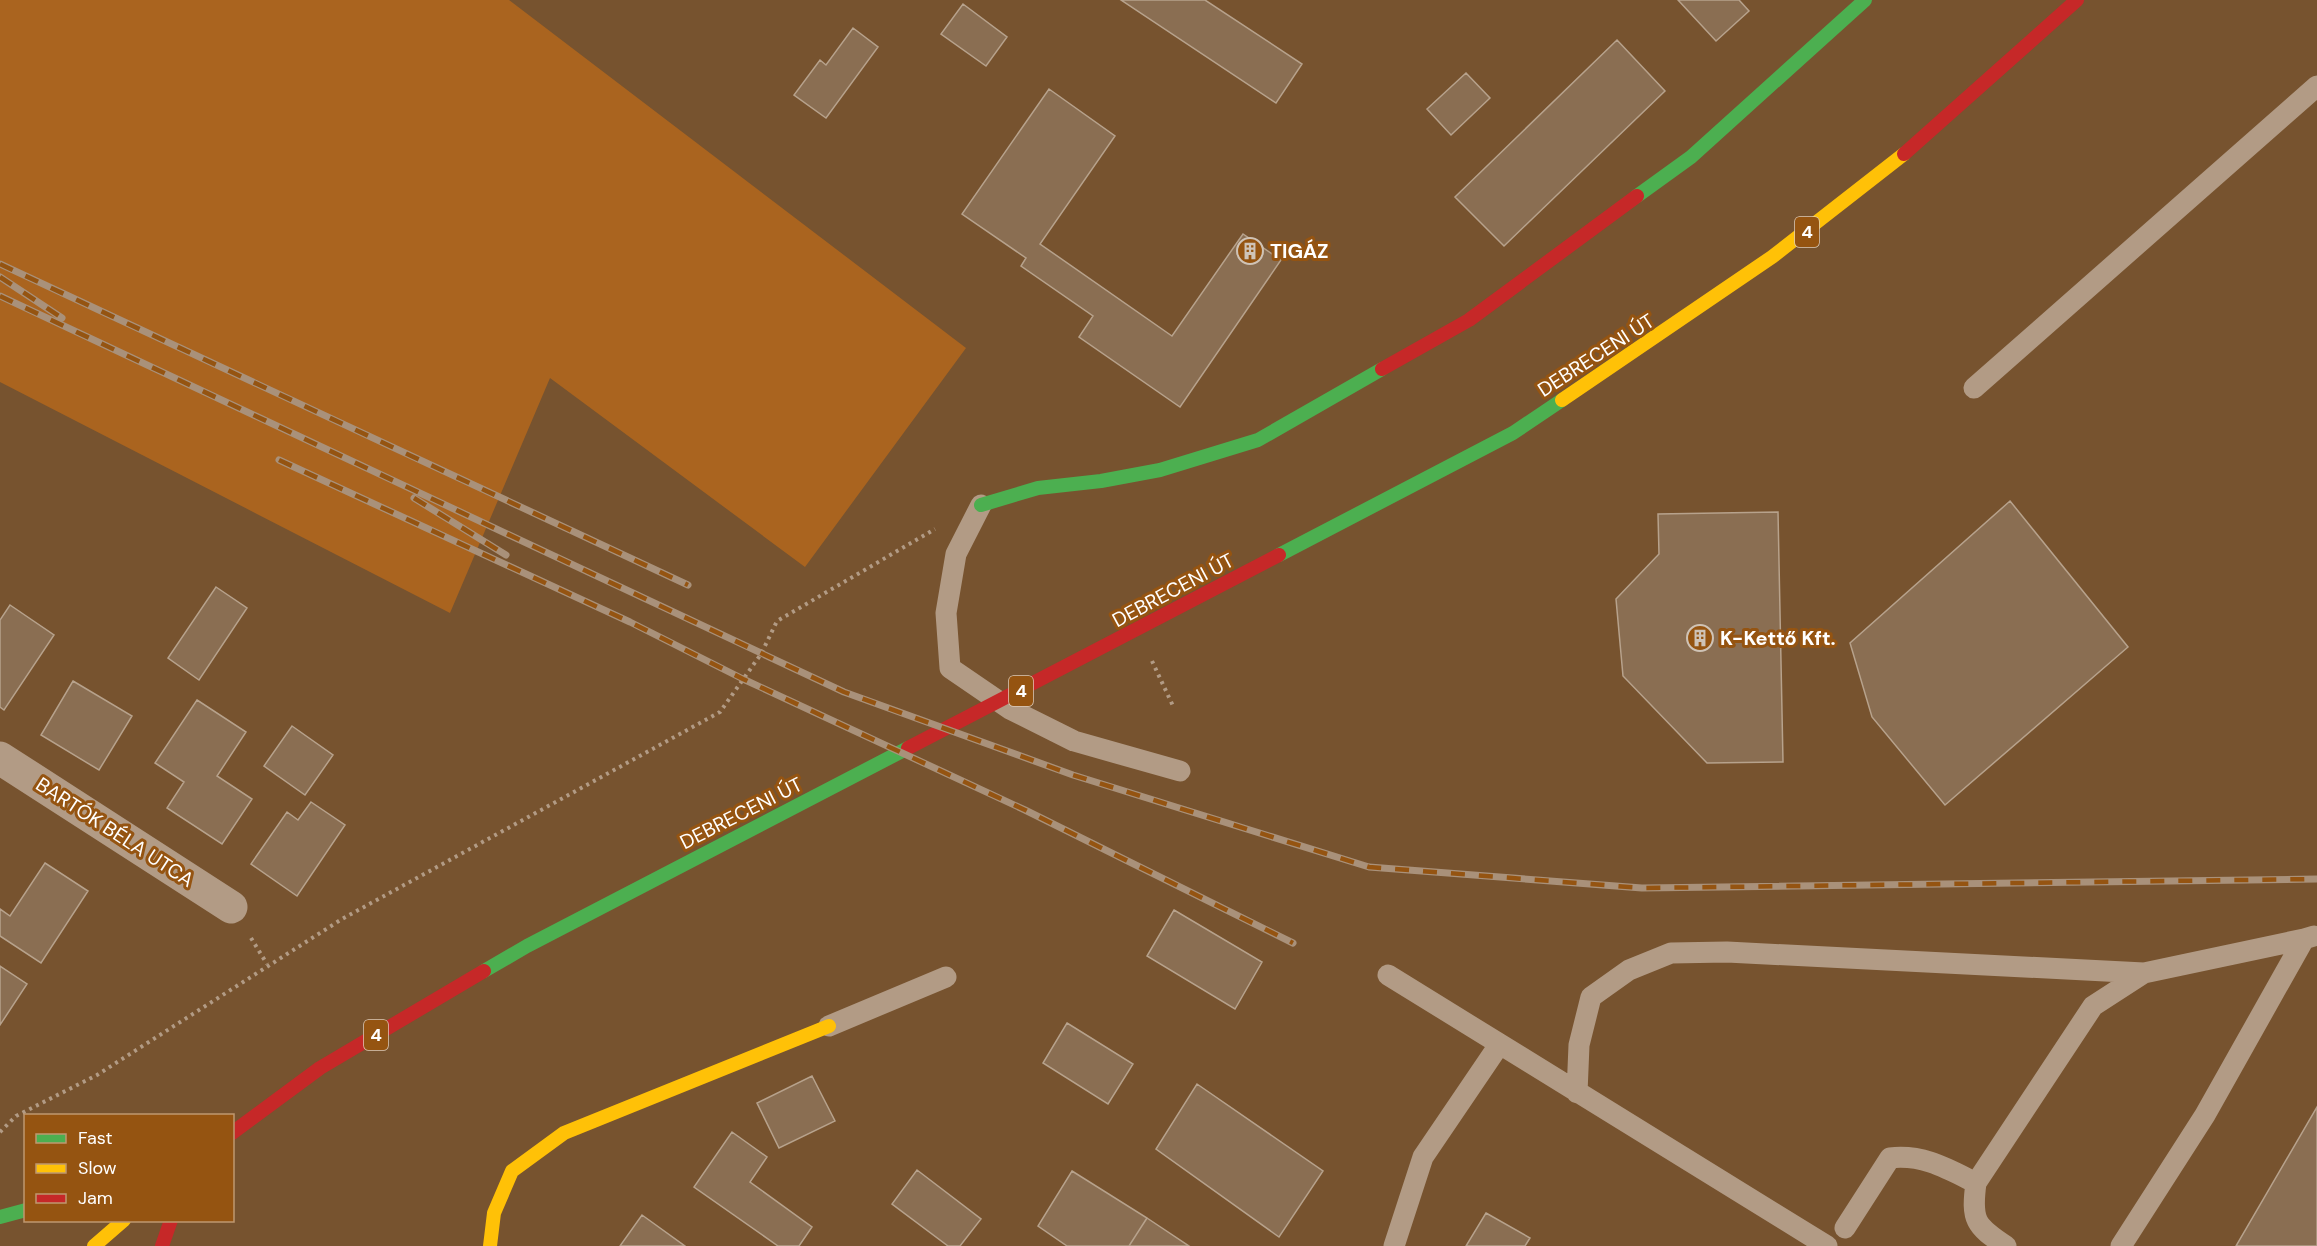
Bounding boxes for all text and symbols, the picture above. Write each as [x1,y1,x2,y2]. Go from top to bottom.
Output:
road number: 4 [1795,217,1819,247]
building icon: TIGÁZ [1235,236,1265,266]
place label: TIGÁZ [1270,238,1329,264]
street label: DEBRECENI ÚT [1533,308,1659,402]
street label: DEBRECENI ÚT [1108,547,1238,633]
building icon: K-Kettő Kft. [1685,623,1715,653]
place label: K-Kettő Kft. [1720,625,1836,651]
road number: 4 [1009,676,1033,706]
street label: BARTÓK BÉLA UTCA [31,771,199,893]
street label: DEBRECENI ÚT [675,771,807,855]
road number: 4 [364,1020,388,1050]
legend [24,1114,234,1222]
text: Fast [78,1126,113,1150]
text: Slow [78,1156,117,1180]
text: Jam [78,1186,113,1210]

